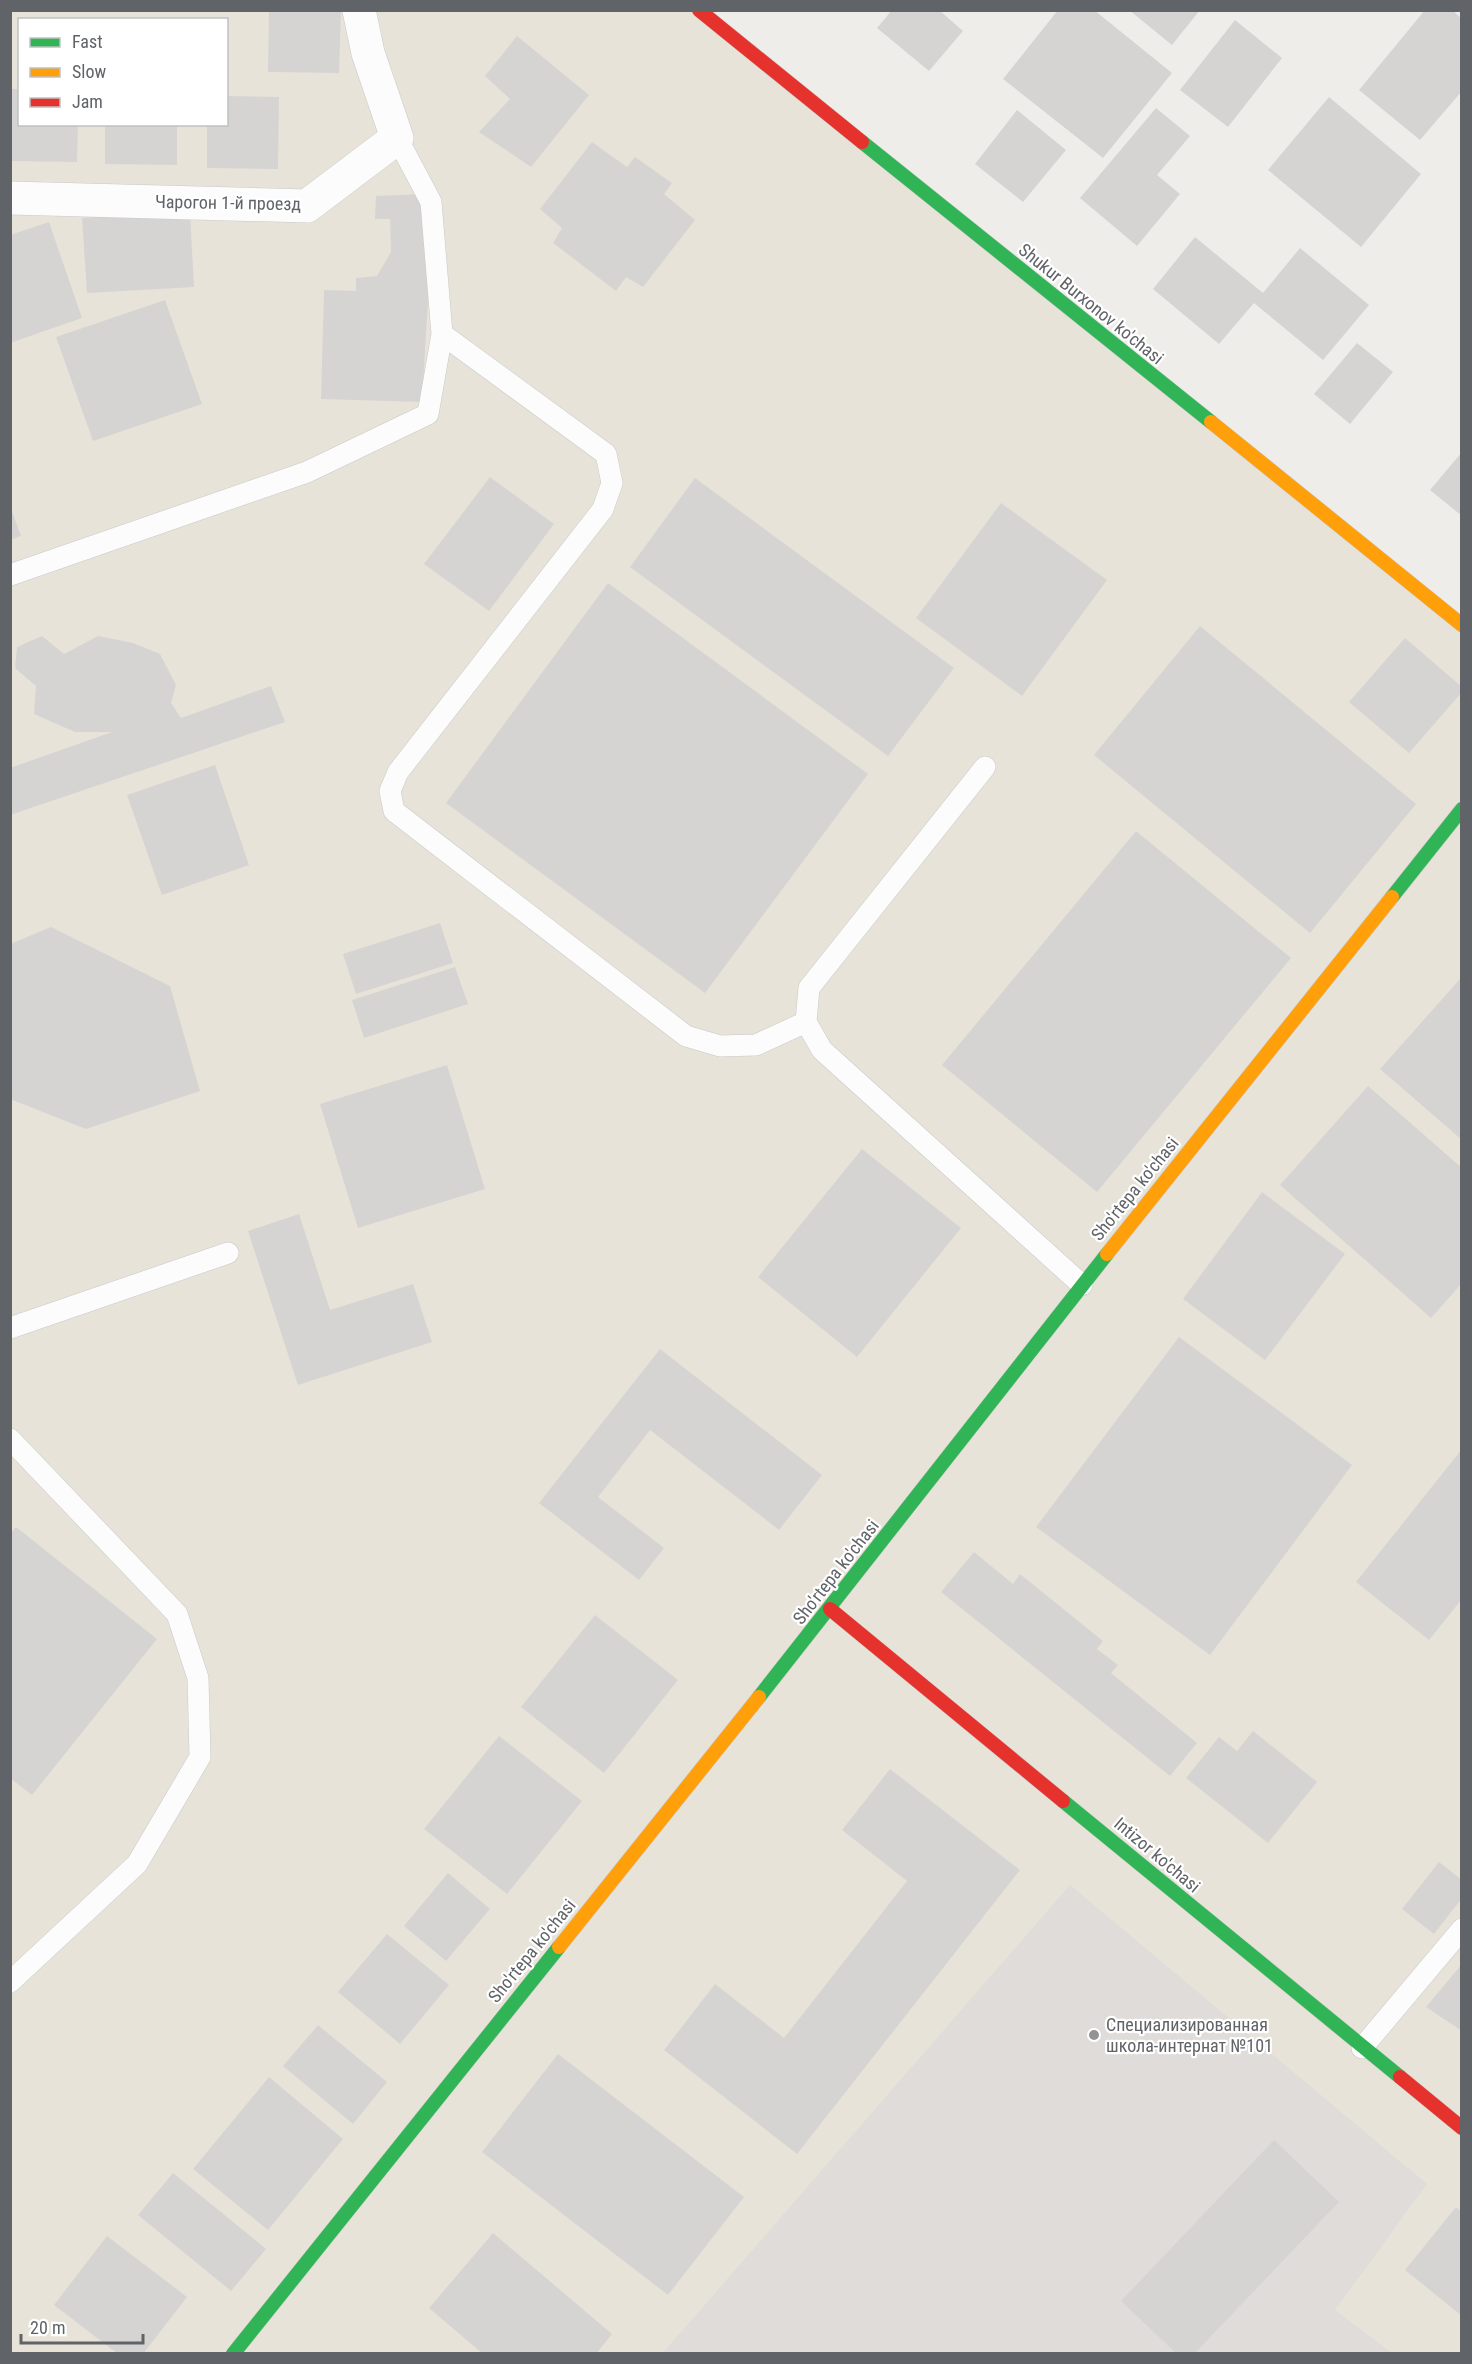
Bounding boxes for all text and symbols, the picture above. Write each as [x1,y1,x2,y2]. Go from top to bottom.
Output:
legend [18,18,228,126]
text: Fast [72,31,103,52]
text: Slow [72,61,107,82]
text: Jam [72,91,103,112]
street label: Чарогон 1-й проезд [155,191,302,214]
street label: Shukur Burxonov ko'chasi [1015,239,1168,368]
street label: Sho'rtepa ko'chasi [1087,1133,1183,1245]
street label: Sho'rtepa ko'chasi [788,1515,883,1628]
street label: Intizor ko'chasi [1110,1813,1205,1897]
street label: Sho'rtepa ko'chasi [484,1895,580,2007]
place label: Специализированная школа-интернат №101 [1106,2014,1273,2056]
marker: Специализированная школа-интернат №101 [1087,2028,1101,2042]
scale bar [21,2307,142,2345]
text: 20 m [30,2317,65,2338]

